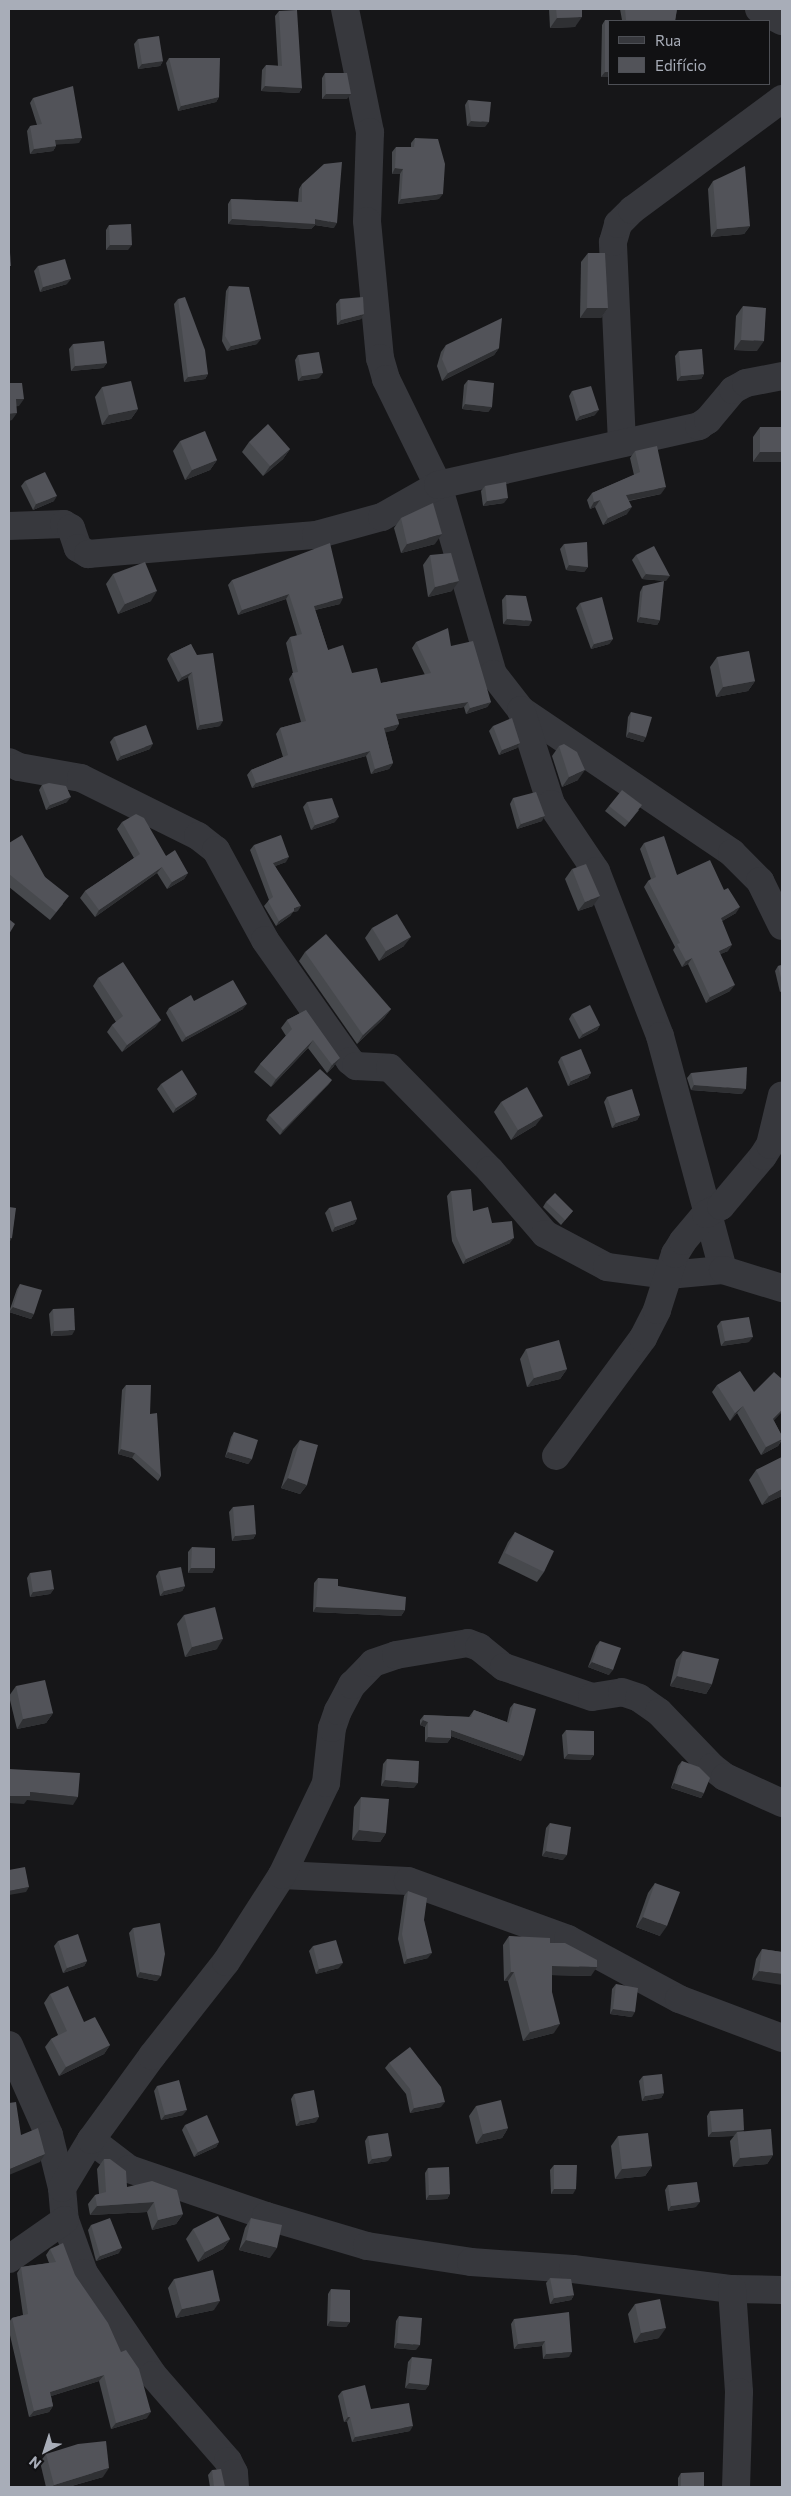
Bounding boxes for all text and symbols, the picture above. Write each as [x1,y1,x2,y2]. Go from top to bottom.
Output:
legend [608,20,771,85]
text: Rua [655,31,681,49]
text: Edifício [655,56,706,74]
north arrow [20,2426,70,2476]
text: N [26,2453,45,2473]

